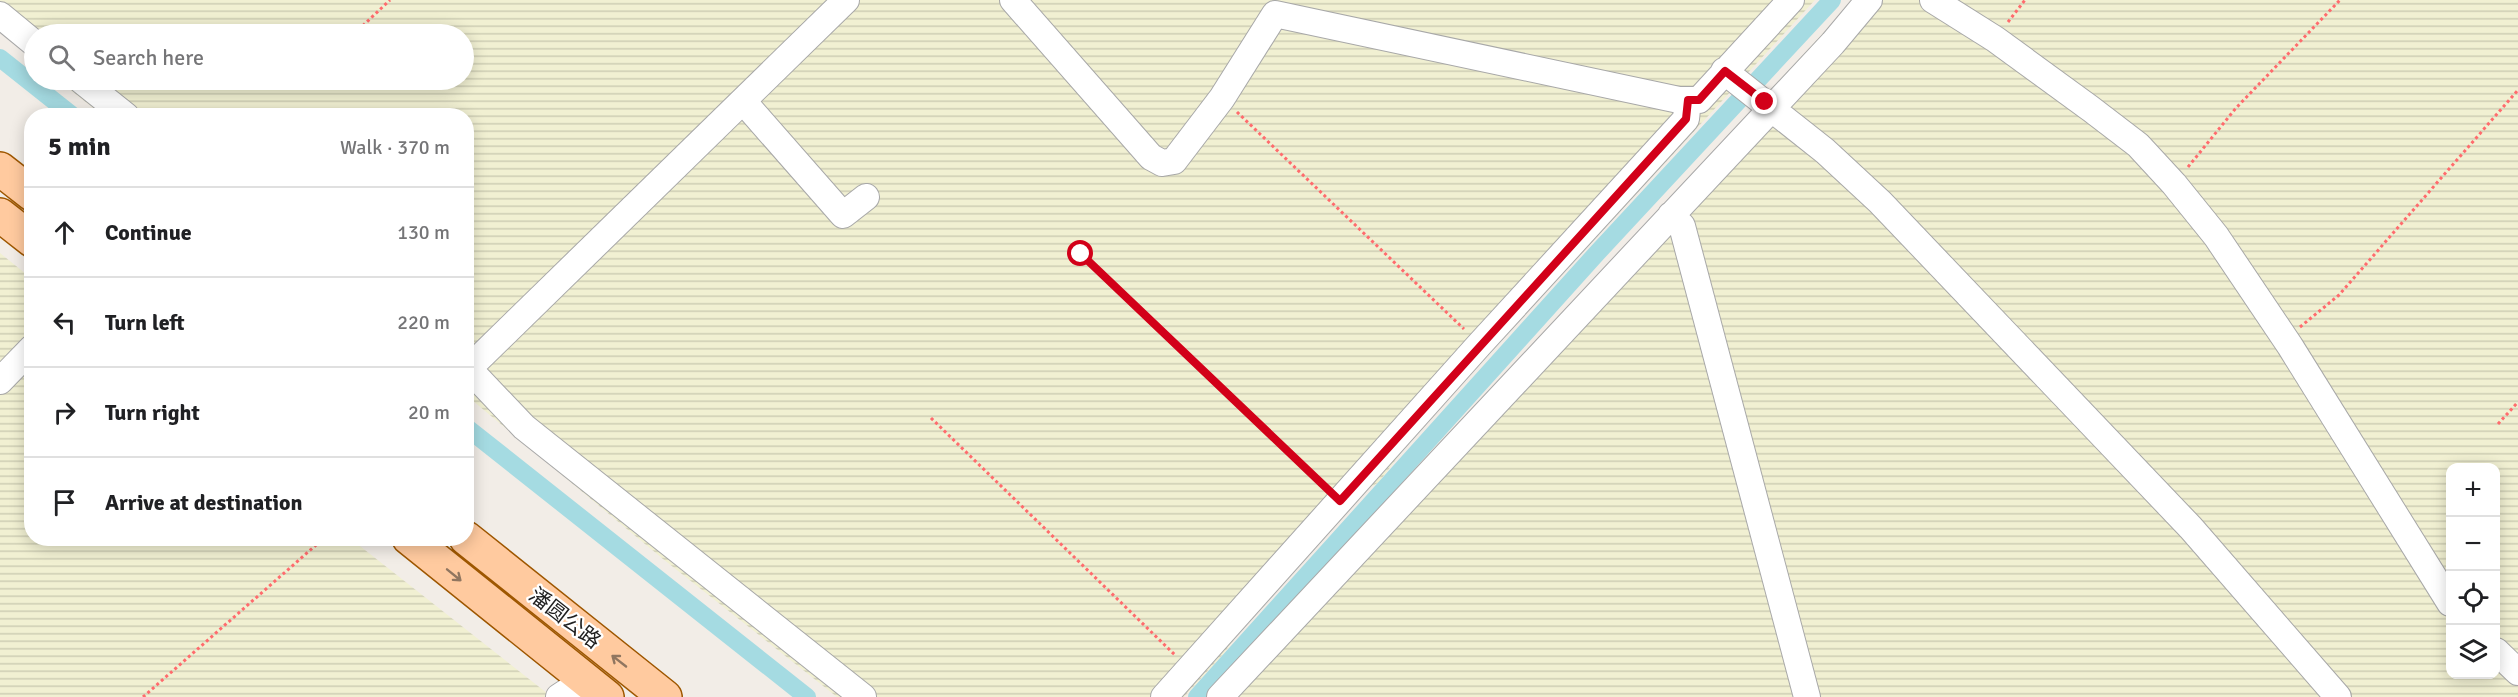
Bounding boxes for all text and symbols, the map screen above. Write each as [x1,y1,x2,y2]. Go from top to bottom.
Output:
search box [24,24,474,90]
icon: search [45,41,78,74]
text: Search here [93,44,204,71]
route end [1751,88,1777,114]
text: 5 min [48,131,111,163]
text: Walk · 370 m [340,135,450,160]
icon: ahead [48,216,81,249]
text: Continue [105,219,192,246]
text: 130 m [397,220,450,245]
route start [1067,240,1093,266]
icon: left [48,306,81,339]
text: Turn left [105,309,185,336]
text: 220 m [397,310,450,335]
icon: right [48,396,81,429]
text: Turn right [105,399,200,426]
text: 20 m [408,400,450,425]
map controls [2446,463,2500,679]
button: + [2446,463,2500,517]
icon: arrive [48,486,81,519]
text: Arrive at destination [105,489,302,516]
button: − [2446,517,2500,571]
one-way arrow [446,569,462,582]
button: locate [2446,571,2500,625]
street label: 潘圆公路 [524,582,606,654]
button: layers [2446,625,2500,679]
one-way arrow [612,654,628,667]

